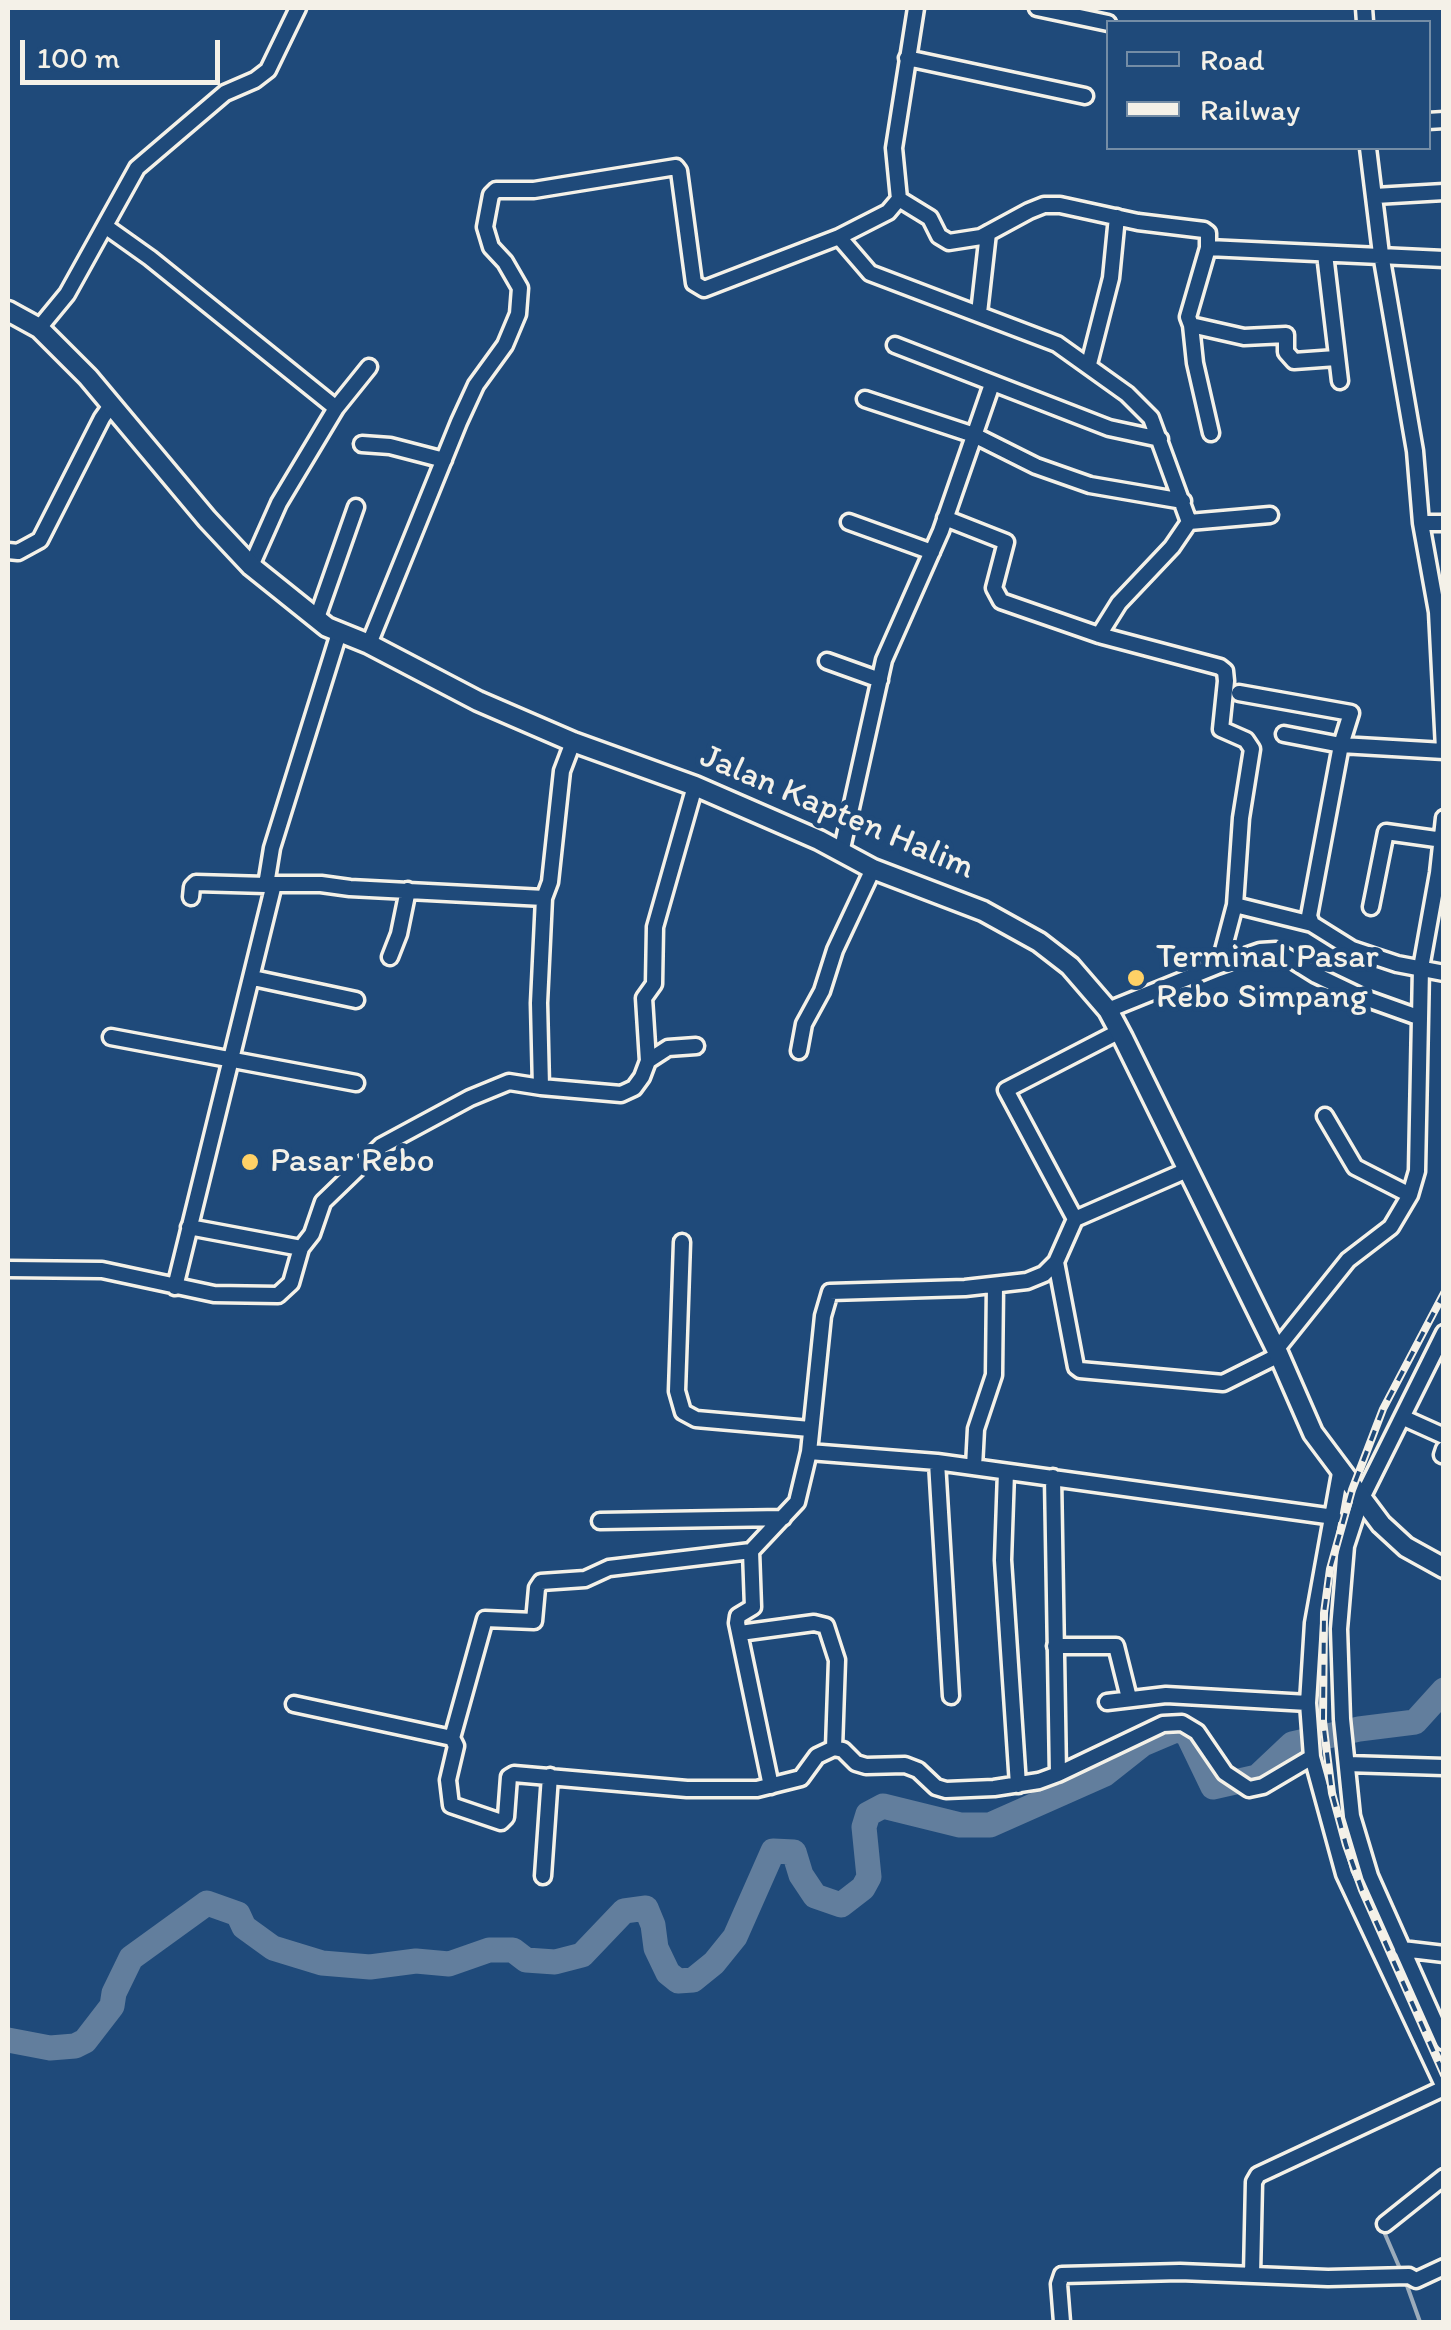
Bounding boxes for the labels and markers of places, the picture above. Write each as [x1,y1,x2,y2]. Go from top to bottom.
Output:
place label: Terminal Pasar Rebo Simpang [1156,937,1379,1019]
marker: Terminal Pasar Rebo Simpang [1125,967,1147,989]
place label: Pasar Rebo [270,1141,435,1183]
marker: Pasar Rebo [239,1151,261,1173]

